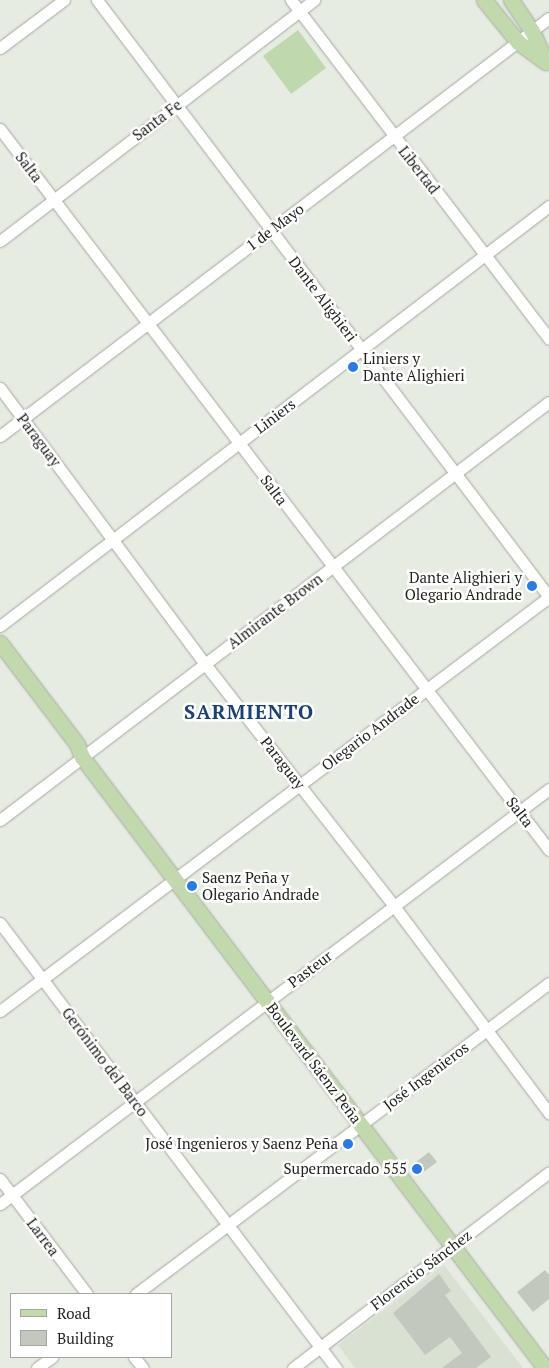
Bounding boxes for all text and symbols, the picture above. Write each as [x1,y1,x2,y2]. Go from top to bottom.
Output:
street label: Santa Fe [129,96,185,144]
street label: Libertad [395,143,443,197]
street label: Salta [12,148,46,186]
street label: 1 de Mayo [243,200,307,254]
street label: Dante Alighieri [285,253,361,345]
place label: Liniers y Dante Alighieri [363,349,465,384]
marker: Liniers y Dante Alighieri [347,361,359,373]
street label: Liniers [251,395,299,437]
street label: Paraguay [13,410,65,470]
street label: Salta [257,471,291,509]
place label: Dante Alighieri y Olegario Andrade [404,568,522,603]
street label: Almirante Brown [224,569,326,653]
marker: Dante Alighieri y Olegario Andrade [526,580,538,592]
street label: Olegario Andrade [318,689,422,775]
district label: SARMIENTO [183,699,315,723]
street label: Paraguay [257,733,309,793]
street label: Salta [503,793,537,831]
place label: Saenz Peña y Olegario Andrade [202,868,320,903]
marker: Saenz Peña y Olegario Andrade [186,880,198,892]
street label: Pasteur [284,947,336,991]
street label: Boulevard Sáenz Peña [263,999,365,1127]
street label: Gerónimo del Barco [58,1004,152,1120]
street label: José Ingenieros [380,1038,472,1114]
place label: José Ingenieros y Saenz Peña [145,1135,338,1153]
marker: José Ingenieros y Saenz Peña [342,1138,354,1150]
place label: Supermercado 555 [283,1160,407,1178]
marker: Supermercado 555 [411,1163,423,1175]
street label: Larrea [23,1215,63,1259]
street label: Florencio Sánchez [367,1226,475,1314]
legend [10,1293,172,1358]
text: Road [57,1303,90,1323]
text: Building [57,1328,114,1348]

